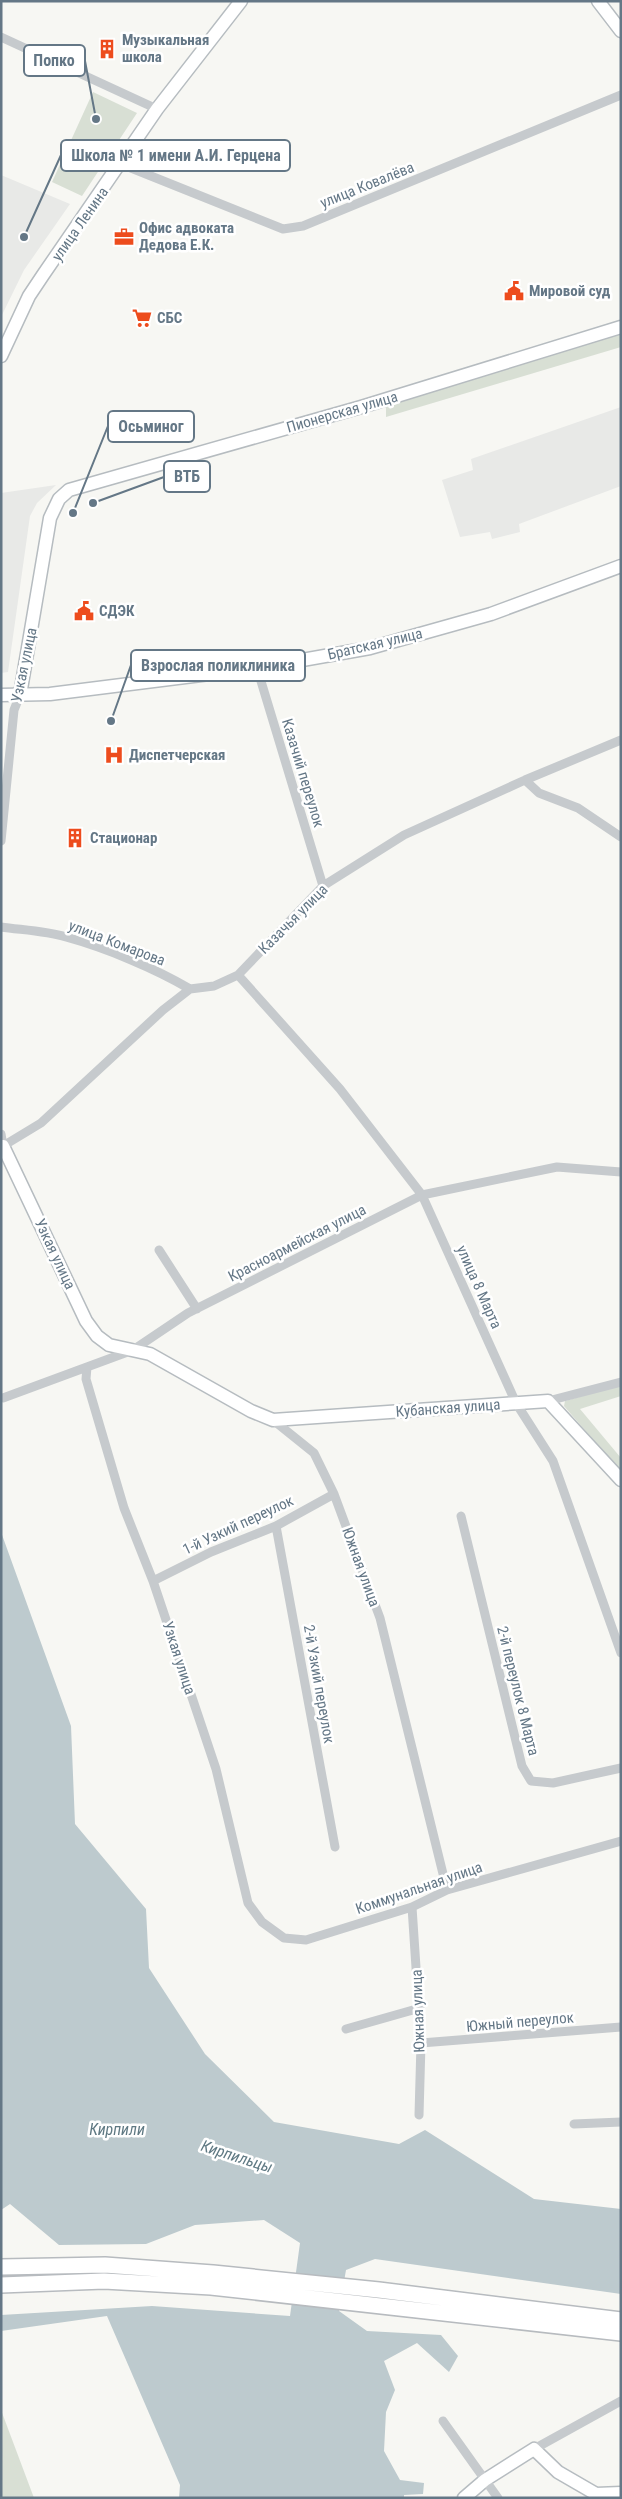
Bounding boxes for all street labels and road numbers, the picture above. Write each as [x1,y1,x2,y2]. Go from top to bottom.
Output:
street label: улица Ковалёва [317,158,417,212]
street label: улица Ленина [48,184,112,264]
street label: Пионерская улица [284,388,400,436]
street label: Братская улица [326,624,424,664]
street label: Узкая улица [7,626,41,704]
street label: Казачий переулок [278,716,328,830]
street label: Казачья улица [255,881,331,957]
street label: улица Комарова [66,916,168,970]
street label: Красноармейская улица [225,1200,369,1286]
street label: Узкая улица [31,1216,79,1292]
street label: улица 8 Марта [453,1243,505,1331]
street label: Кубанская улица [395,1395,501,1421]
street label: 1-й Узкий переулок [180,1491,296,1559]
street label: Южная улица [338,1525,384,1609]
street label: Узкая улица [159,1619,199,1697]
street label: 2-й Узкий переулок [300,1623,338,1745]
street label: 2-й переулок 8 Марта [493,1624,543,1758]
street label: Коммунальная улица [353,1858,485,1918]
street label: Южная улица [408,1969,428,2053]
street label: Южный переулок [466,2008,574,2036]

